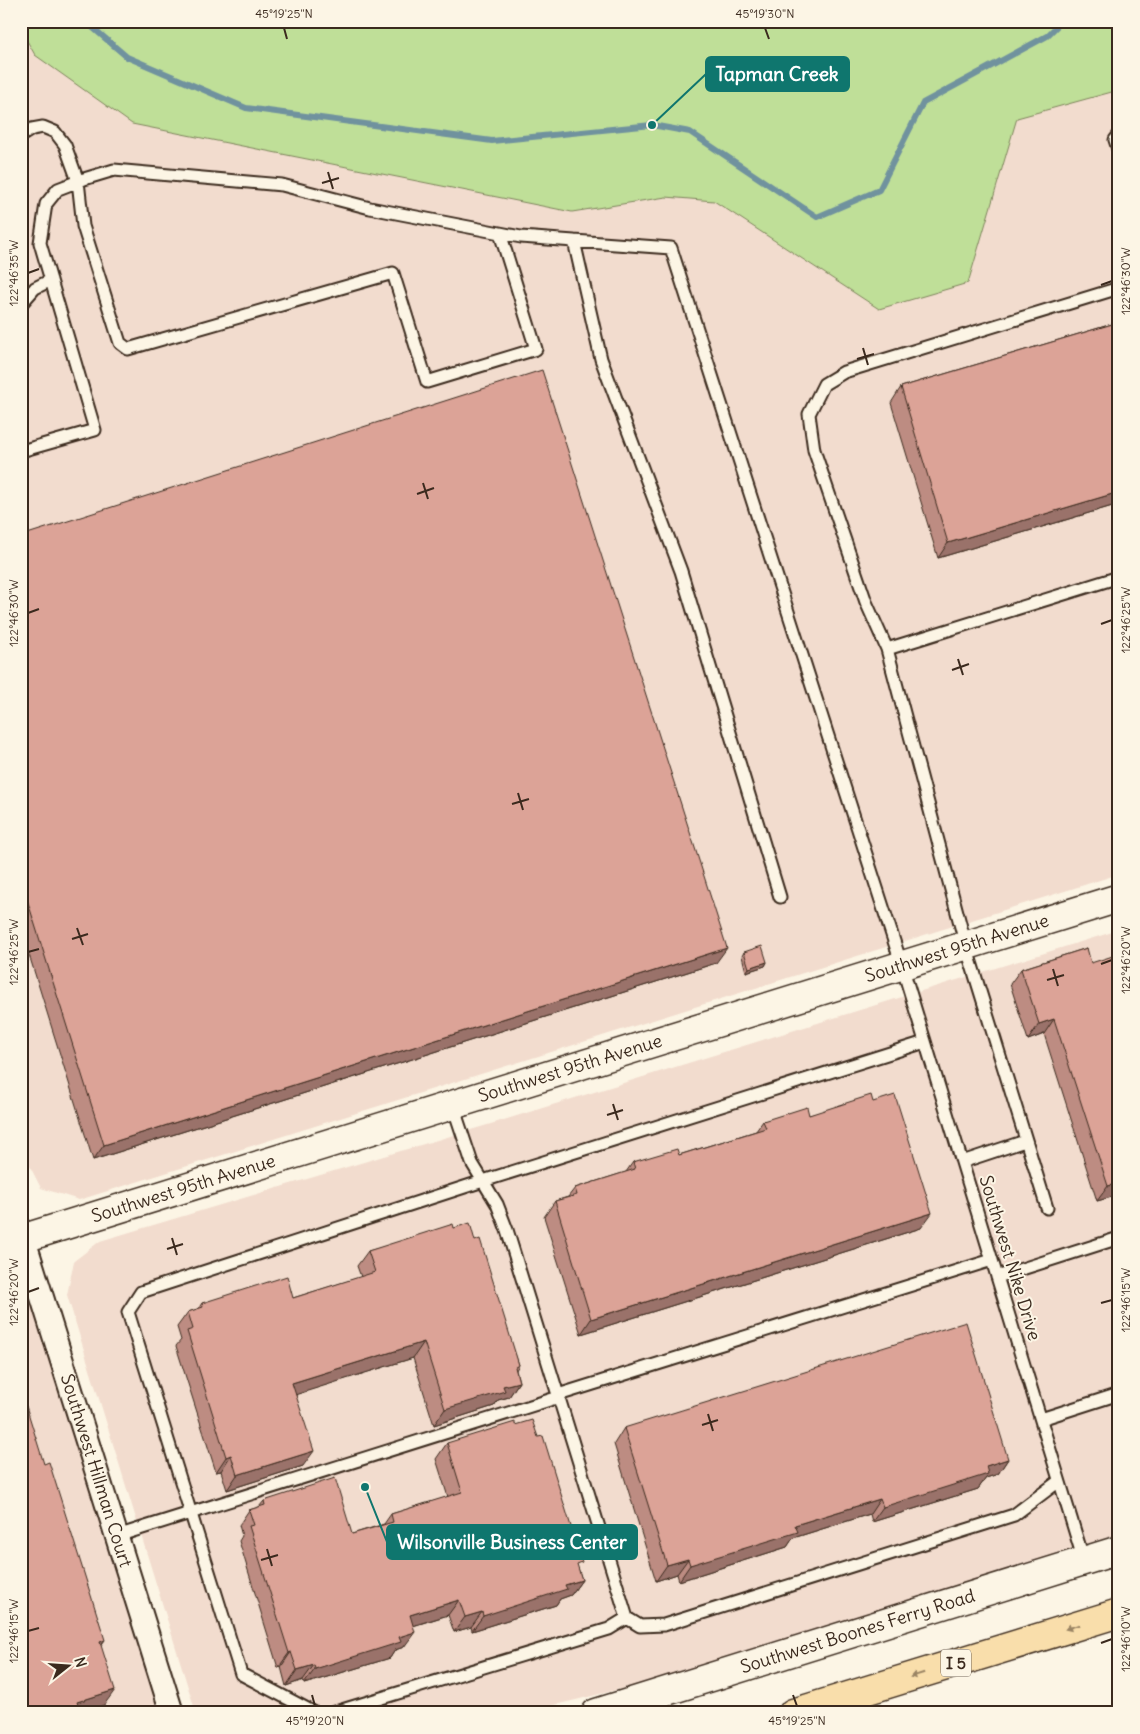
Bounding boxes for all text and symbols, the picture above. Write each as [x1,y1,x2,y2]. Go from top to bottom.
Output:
text: 45°19'25"N [255,6,313,21]
text: 45°19'30"N [736,6,794,21]
callout: Tapman Creek [706,57,849,91]
text: Tapman Creek [715,62,839,86]
text: 122°46'35"W [6,240,21,306]
text: 122°46'30"W [1118,247,1133,315]
text: 122°46'30"W [6,579,21,647]
text: 122°46'25"W [1118,587,1133,653]
street label: Southwest 95th Avenue [862,909,1052,987]
text: 122°46'25"W [6,919,21,985]
text: 122°46'20"W [1118,926,1133,994]
street label: Southwest 95th Avenue [475,1029,665,1107]
street label: Southwest 95th Avenue [88,1149,278,1227]
street label: Southwest Nike Drive [974,1173,1047,1343]
text: 122°46'20"W [6,1258,21,1326]
text: 122°46'15"W [1118,1268,1133,1332]
street label: Southwest Hillman Court [56,1371,138,1570]
callout: Wilsonville Business Center [387,1525,637,1559]
text: Wilsonville Business Center [397,1530,627,1554]
street label: Southwest Boones Ferry Road [737,1584,978,1678]
text: 122°46'15"W [6,1599,21,1663]
text: 122°46'10"W [1118,1606,1133,1672]
one-way arrow [1065,1624,1080,1632]
north arrow [42,1642,92,1692]
road number: I 5 [941,1650,971,1676]
text: N [70,1655,90,1669]
one-way arrow [909,1671,924,1679]
text: 45°19'20"N [286,1713,344,1728]
text: 45°19'25"N [768,1713,826,1728]

